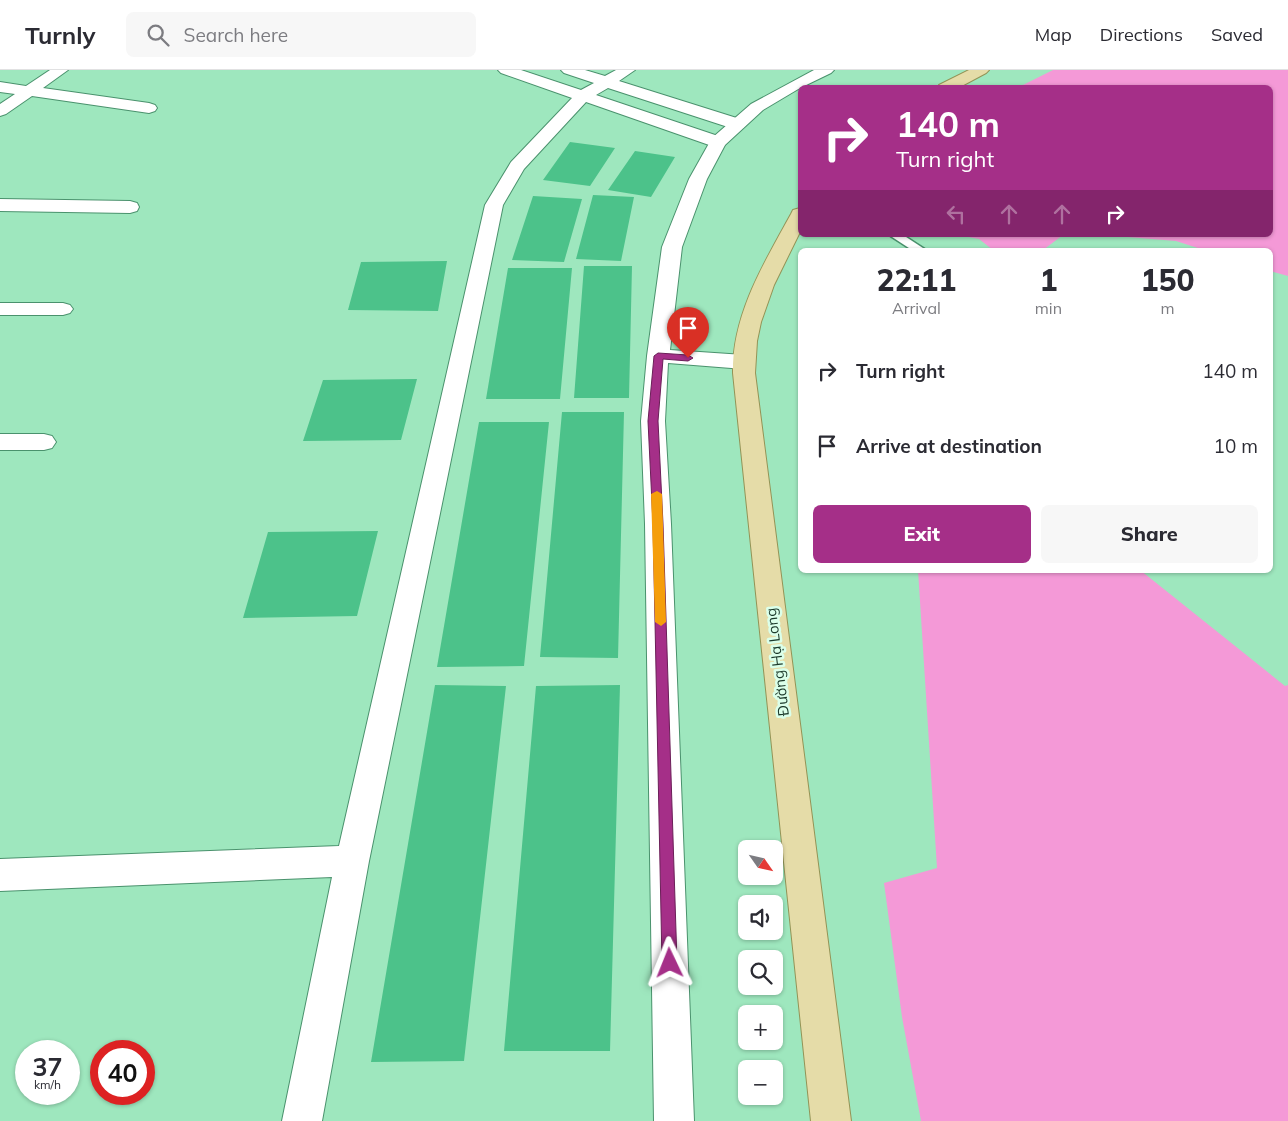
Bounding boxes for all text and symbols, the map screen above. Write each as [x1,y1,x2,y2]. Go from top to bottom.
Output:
search box [126,12,476,57]
text: Turnly [25,20,96,50]
icon: search [144,21,172,49]
text: Search here [184,23,288,47]
text: Map [1035,23,1072,46]
text: Directions [1100,23,1183,46]
text: Saved [1211,23,1263,46]
text: 140 m [896,102,1000,146]
icon: right [813,105,878,170]
text: Turn right [896,145,994,173]
icon: left [942,200,970,228]
icon: ahead [995,200,1023,228]
icon: ahead [1048,200,1076,228]
icon: right [1101,200,1129,228]
text: 22:11 [876,261,956,299]
text: 1 [1039,261,1057,299]
text: 150 [1141,261,1195,299]
text: Arrival [892,298,941,318]
text: min [1035,298,1062,318]
text: m [1160,298,1175,318]
pin [667,307,709,358]
icon: arrive [674,314,702,342]
icon: right [813,357,841,385]
text: Turn right [856,359,945,383]
text: 140 m [1202,359,1258,383]
icon: arrive [813,432,841,460]
text: Arrive at destination [856,434,1042,458]
text: 10 m [1214,434,1258,458]
button: Exit [813,505,1031,563]
button: Share [1041,505,1258,563]
street label: Đường Hạ Long [761,607,793,717]
north arrow [738,840,782,885]
map controls [738,840,783,1105]
button: sound [738,895,783,940]
position arrow [643,936,695,988]
button: search [738,950,783,995]
button: + [738,1005,783,1050]
speed limit sign: 40 [90,1040,155,1105]
text: 37 [32,1051,63,1082]
button: − [738,1060,783,1105]
text: km/h [34,1077,61,1092]

